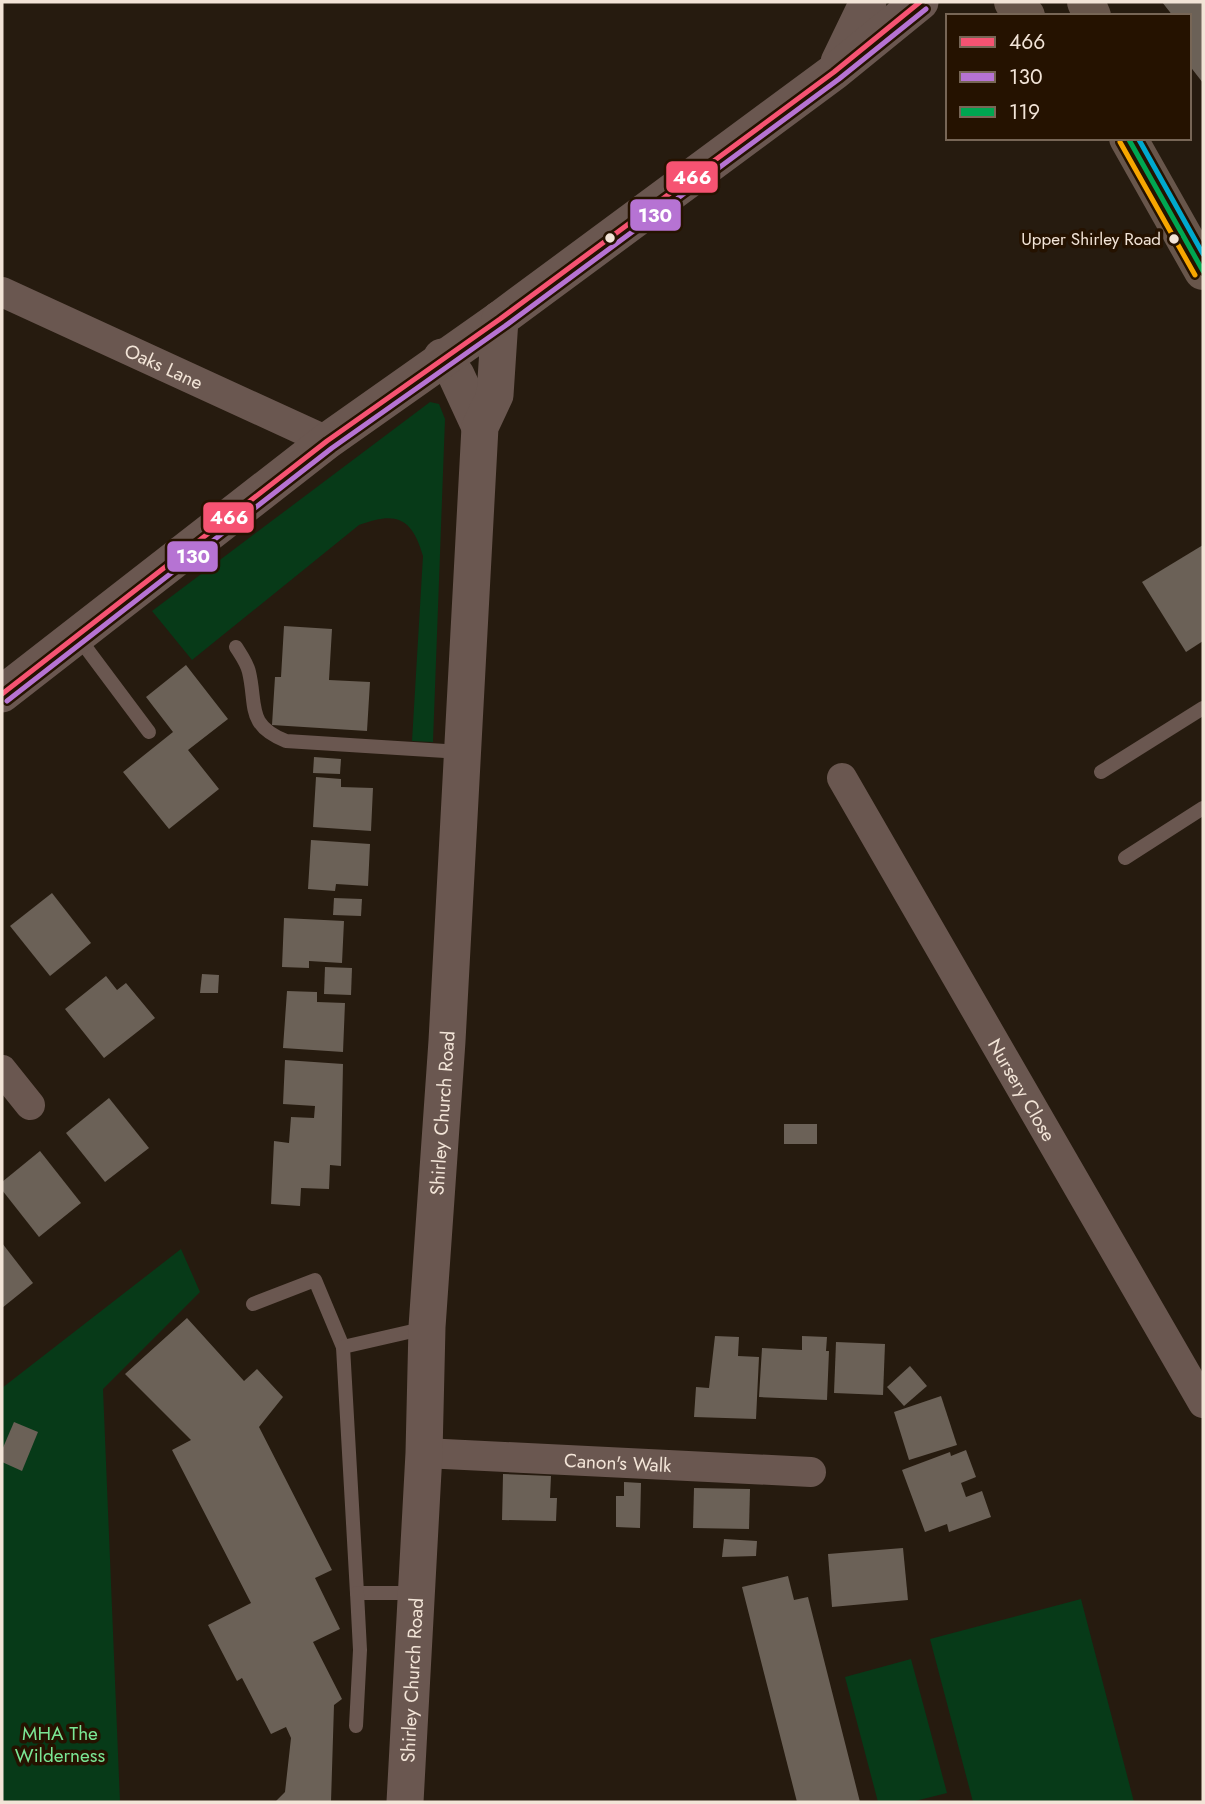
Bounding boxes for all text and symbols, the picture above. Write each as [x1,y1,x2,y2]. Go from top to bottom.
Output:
legend [946,14,1191,140]
text: 466 [1009,27,1045,57]
text: 130 [1009,62,1043,92]
text: 119 [1009,97,1040,127]
line badge: 466 [665,160,719,194]
text: 466 [673,164,711,191]
line badge: 130 [629,198,682,232]
text: 130 [638,202,672,229]
place label: Upper Shirley Road [1021,227,1161,251]
unlabelled marker [603,231,617,245]
marker: Upper Shirley Road [1167,232,1181,246]
street label: Oaks Lane [120,337,208,396]
line badge: 466 [202,501,255,534]
text: 466 [210,504,248,531]
line badge: 130 [166,540,219,573]
text: 130 [176,543,210,570]
street label: Shirley Church Road [423,1030,461,1196]
street label: Nursery Close [982,1033,1063,1147]
street label: Canon's Walk [563,1446,673,1479]
street label: Shirley Church Road [394,1597,430,1763]
park label: MHA The Wilderness [15,1720,106,1769]

